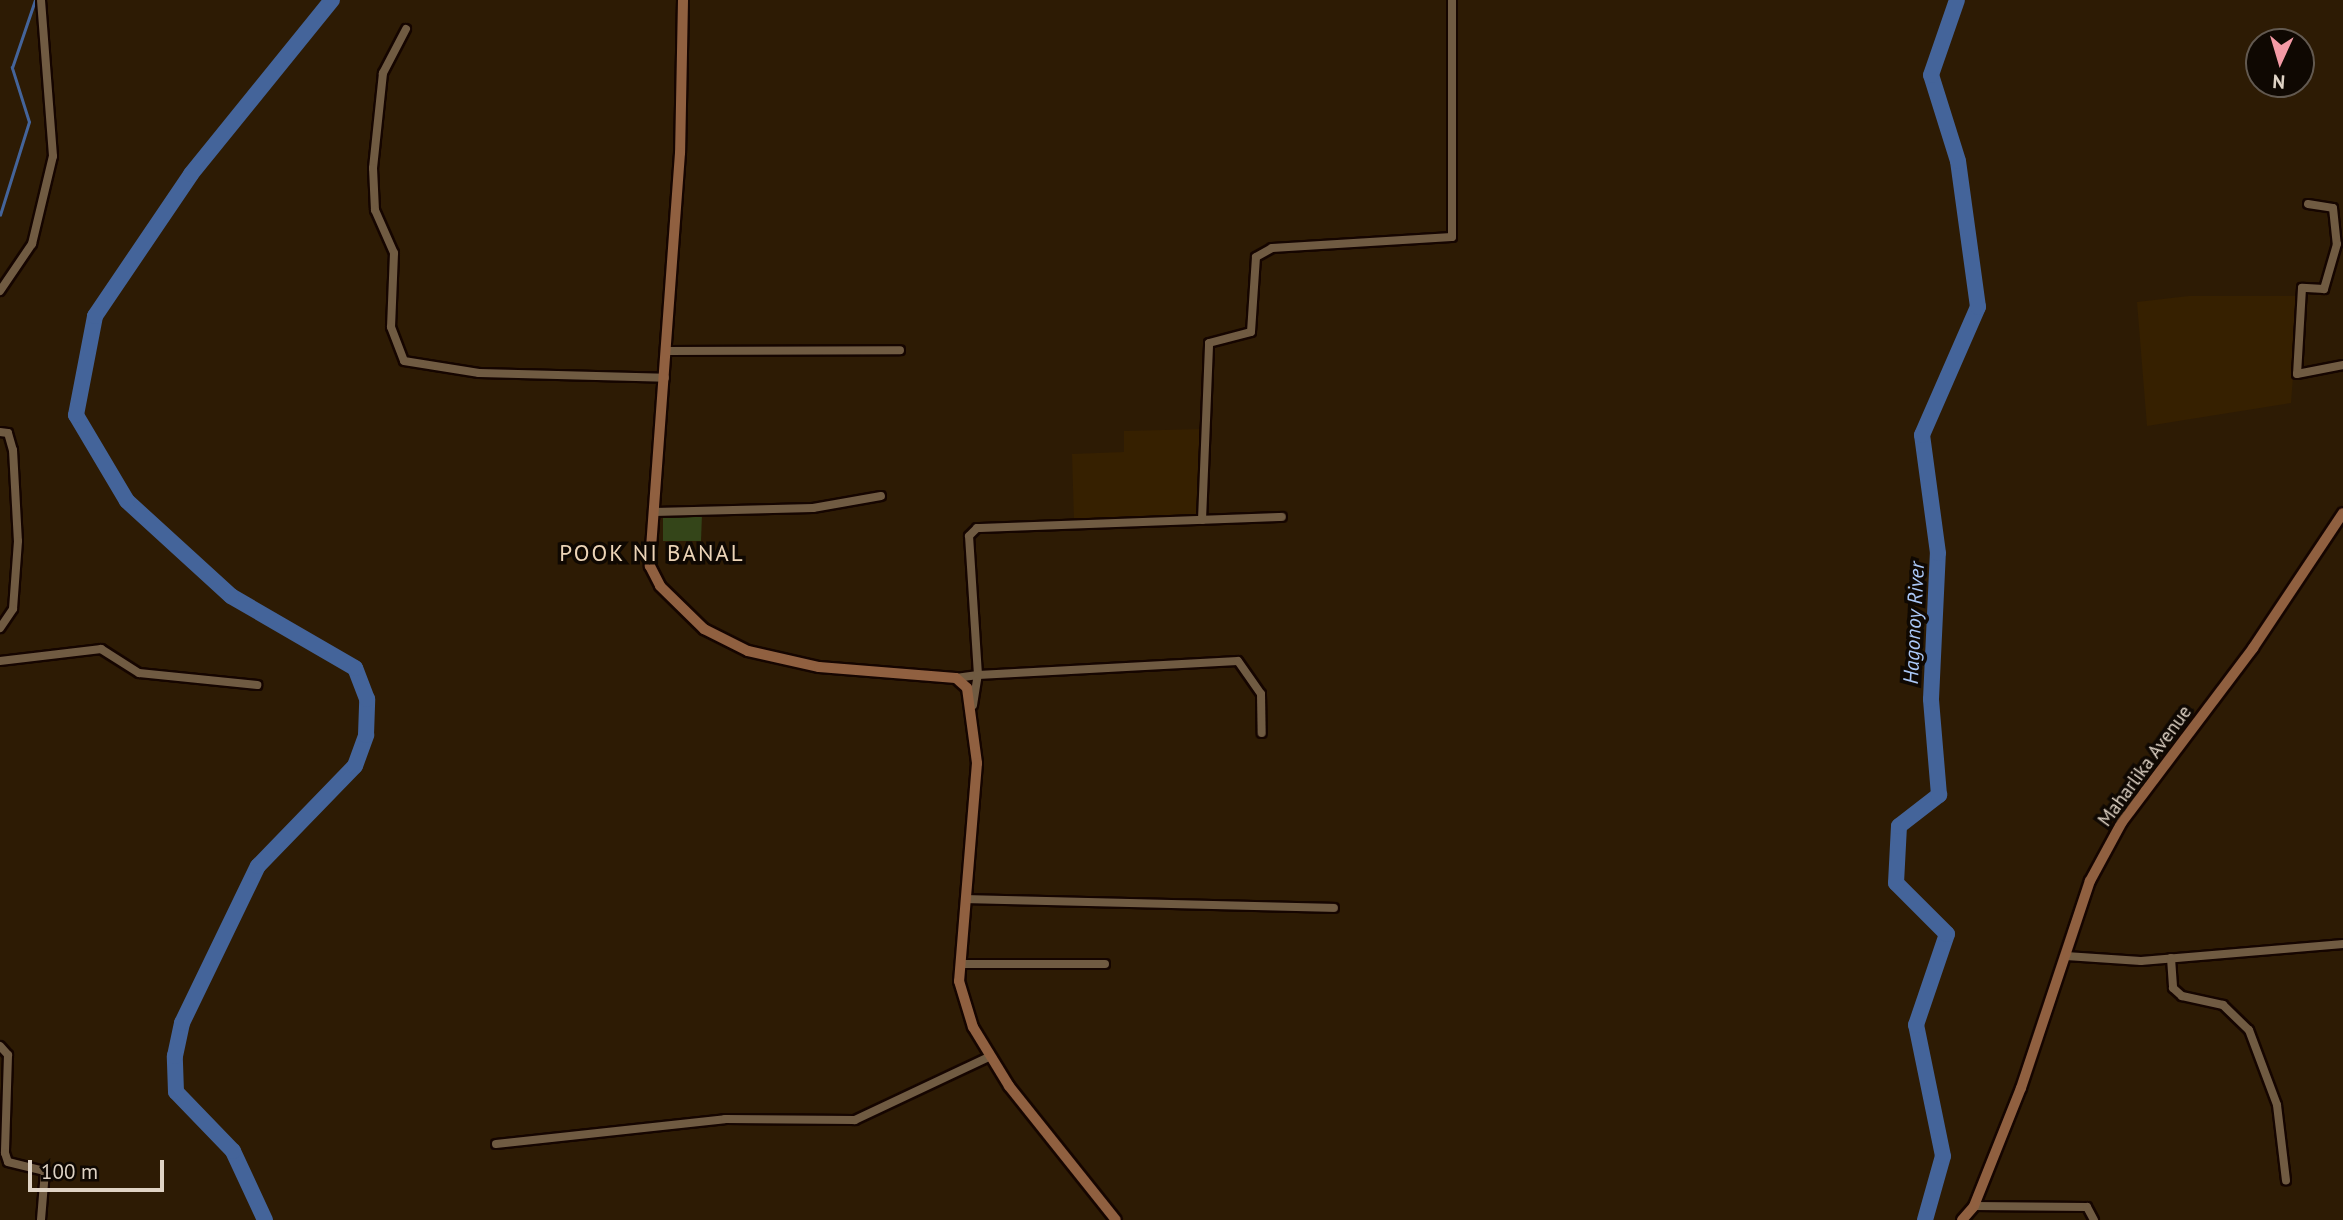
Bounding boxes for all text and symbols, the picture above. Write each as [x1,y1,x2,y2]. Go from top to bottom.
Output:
north arrow [2245,28,2315,98]
text: N [2272,70,2286,94]
district label: POOK NI BANAL [561,539,743,567]
water label: Hagonoy River [1898,561,1930,685]
street label: Maharlika Avenue [2093,701,2197,831]
scale bar [32,1146,168,1190]
text: 100 m [41,1158,98,1185]

